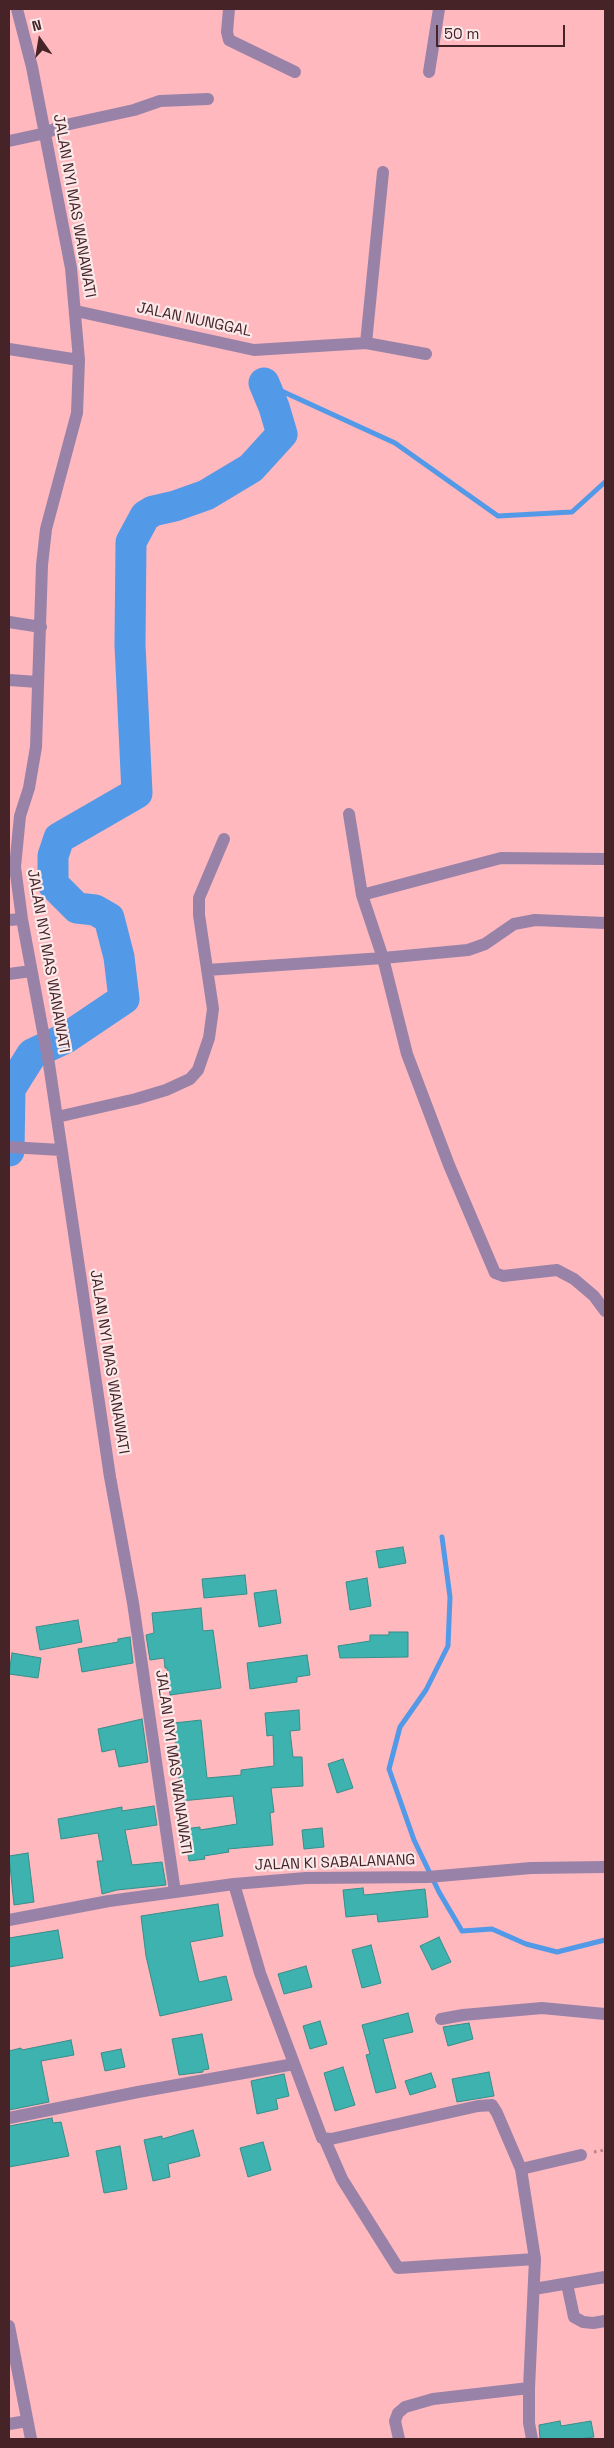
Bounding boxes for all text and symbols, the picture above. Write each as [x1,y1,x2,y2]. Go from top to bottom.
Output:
north arrow [15,15,65,65]
scale bar [439,15,568,47]
text: N [30,16,43,35]
text: 50 m [444,24,479,43]
street label: JALAN NYI MAS WANAWATI [49,113,99,299]
street label: JALAN NUNGGAL [135,299,253,341]
street label: JALAN NYI MAS WANAWATI [23,868,73,1054]
street label: JALAN NYI MAS WANAWATI [86,1269,132,1455]
street label: JALAN NYI MAS WANAWATI [151,1669,195,1855]
street label: JALAN KI SABALANANG [254,1851,416,1875]

